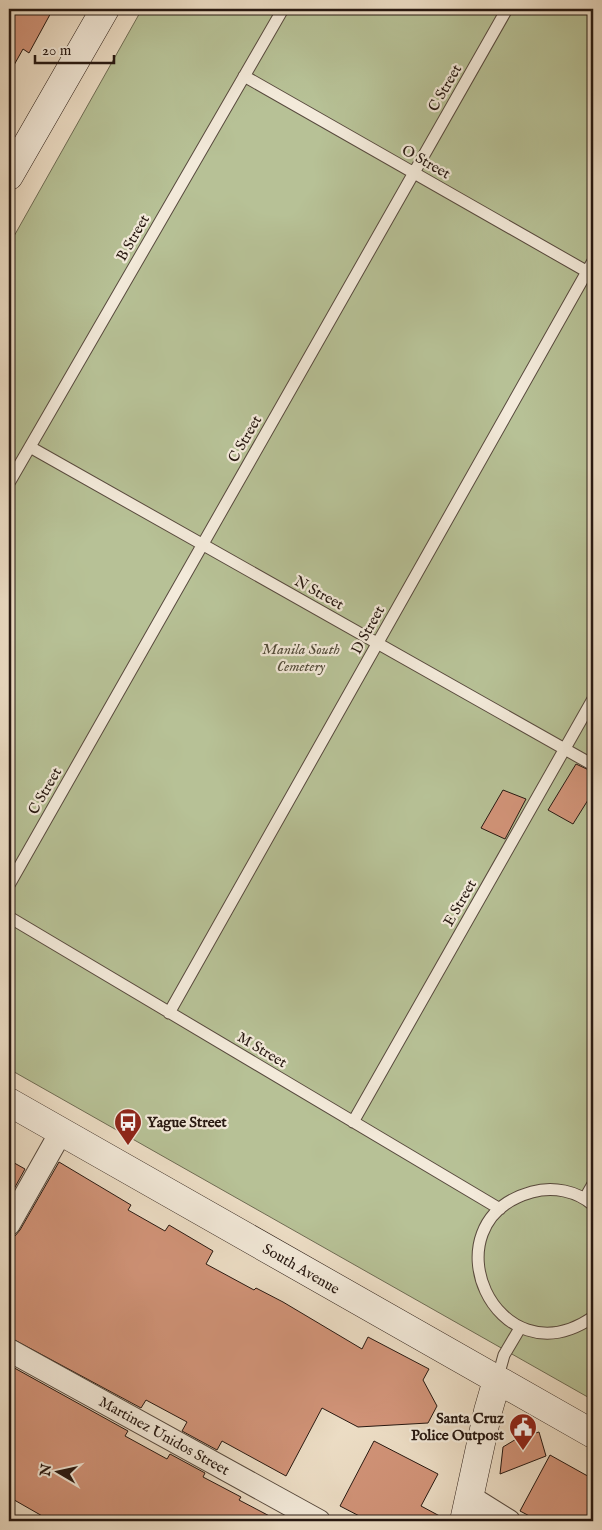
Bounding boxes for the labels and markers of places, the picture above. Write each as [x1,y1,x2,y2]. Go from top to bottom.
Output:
bus stop icon: Yague Street [113,1107,143,1146]
place label: Yague Street [147,1113,227,1132]
place label: Santa Cruz Police Outpost [411,1409,505,1445]
public building icon: Santa Cruz Police Outpost [508,1412,538,1451]

